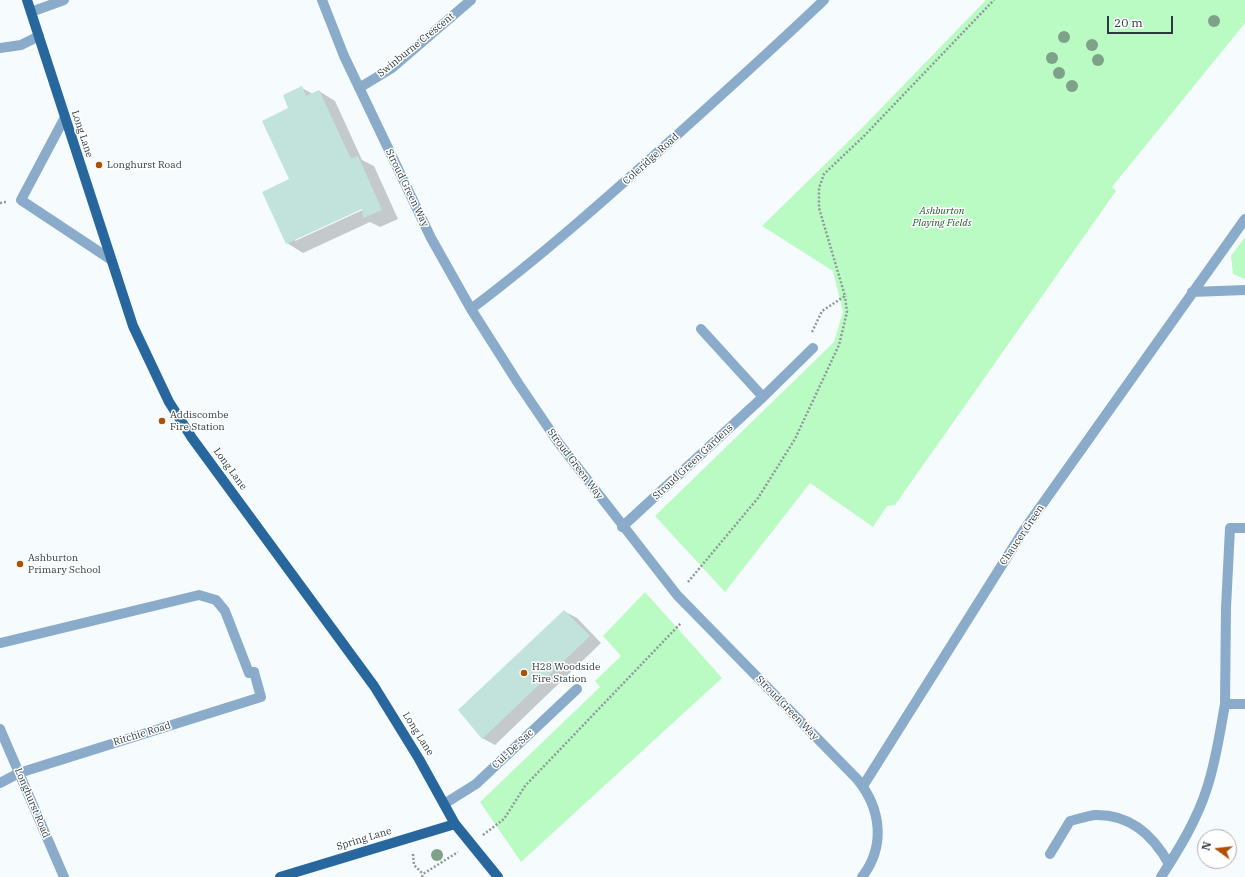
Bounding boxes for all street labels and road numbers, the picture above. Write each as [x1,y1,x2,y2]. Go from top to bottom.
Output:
street label: Swinburne Crescent [375,10,457,80]
street label: Long Lane [69,109,95,159]
street label: Coleridge Road [621,131,681,187]
street label: Stroud Green Way [383,147,431,229]
street label: Stroud Green Gardens [650,422,736,502]
street label: Stroud Green Way [545,426,605,502]
street label: Long Lane [211,446,249,492]
street label: Chaucer Green [997,503,1047,567]
street label: Stroud Green Way [753,673,821,743]
street label: Long Lane [400,710,436,758]
street label: Ritchie Road [112,720,172,748]
street label: Cul-De-Sac [490,727,536,771]
street label: Longhurst Road [12,766,52,840]
street label: Spring Lane [335,825,393,853]

